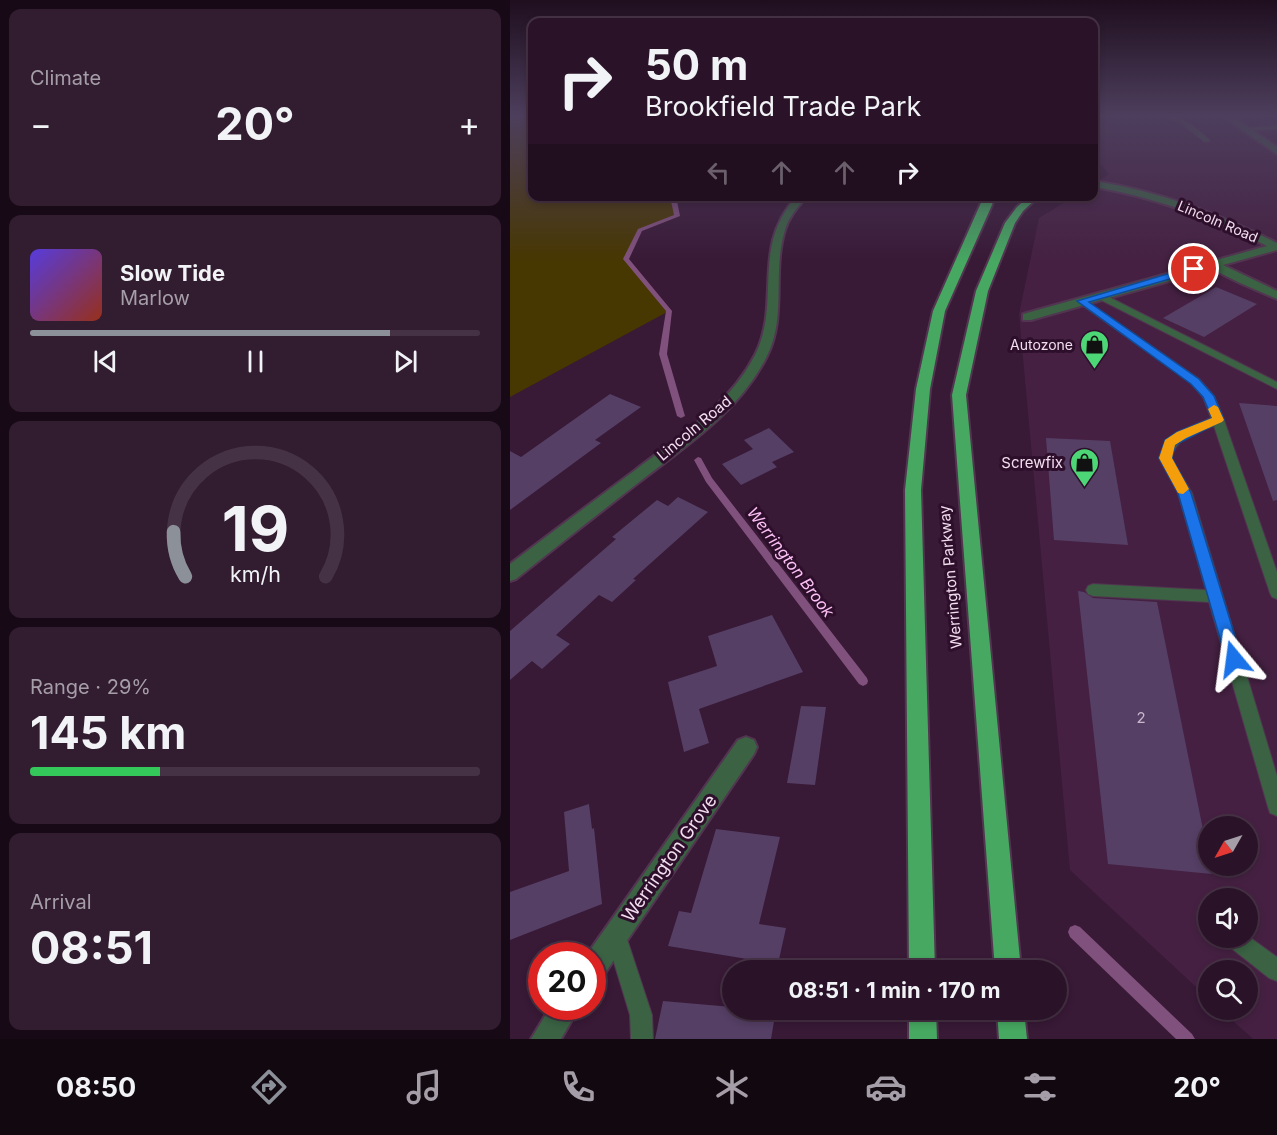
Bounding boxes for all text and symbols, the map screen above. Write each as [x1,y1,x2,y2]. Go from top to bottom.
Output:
text: 50 m [645,39,748,90]
icon: right [546,42,624,120]
text: Climate [30,66,101,90]
text: Brookfield Trade Park [645,90,921,123]
text: 20° [215,96,295,151]
text: − [30,104,52,144]
text: + [458,104,480,144]
icon: left [702,156,735,189]
icon: ahead [765,156,798,189]
icon: ahead [828,156,861,189]
icon: right [891,156,924,189]
street label: Lincoln Road [1175,197,1261,245]
pin [1168,243,1219,294]
icon: arrive [1177,252,1210,285]
text: Slow Tide [120,260,225,286]
text: Marlow [120,286,190,310]
shop icon: Autozone [1078,328,1110,370]
place label: Autozone [1010,336,1073,353]
icon: previous [89,345,122,378]
icon: pause [239,345,272,378]
icon: next [389,345,422,378]
street label: Lincoln Road [653,391,735,465]
shop icon: Screwfix [1068,446,1100,488]
place label: Screwfix [1001,453,1063,472]
text: 19 [221,491,289,566]
water label: Werrington Brook [743,503,839,621]
street label: Werrington Parkway [934,504,966,650]
text: km/h [230,561,280,587]
position arrow [1202,627,1266,691]
text: Range · 29% [30,675,151,699]
text: 145 km [30,705,186,760]
house number: 2 [1136,708,1146,727]
street label: Werrington Grove [617,790,721,926]
north arrow [1198,816,1258,876]
map controls [1198,816,1258,1020]
button: sound [1198,888,1258,948]
text: Arrival [30,890,92,914]
text: 08:51 [30,920,153,975]
speed limit sign: 20 [528,942,606,1020]
button: search [1198,960,1258,1020]
text: 08:51 · 1 min · 170 m [788,977,1001,1003]
icon: directions [248,1066,290,1108]
icon: music [403,1066,445,1108]
icon: phone [557,1066,599,1108]
icon: climate [711,1066,753,1108]
icon: car [865,1066,907,1108]
icon: filters [1019,1066,1061,1108]
text: 08:50 [56,1071,136,1104]
text: 20° [1173,1071,1221,1104]

